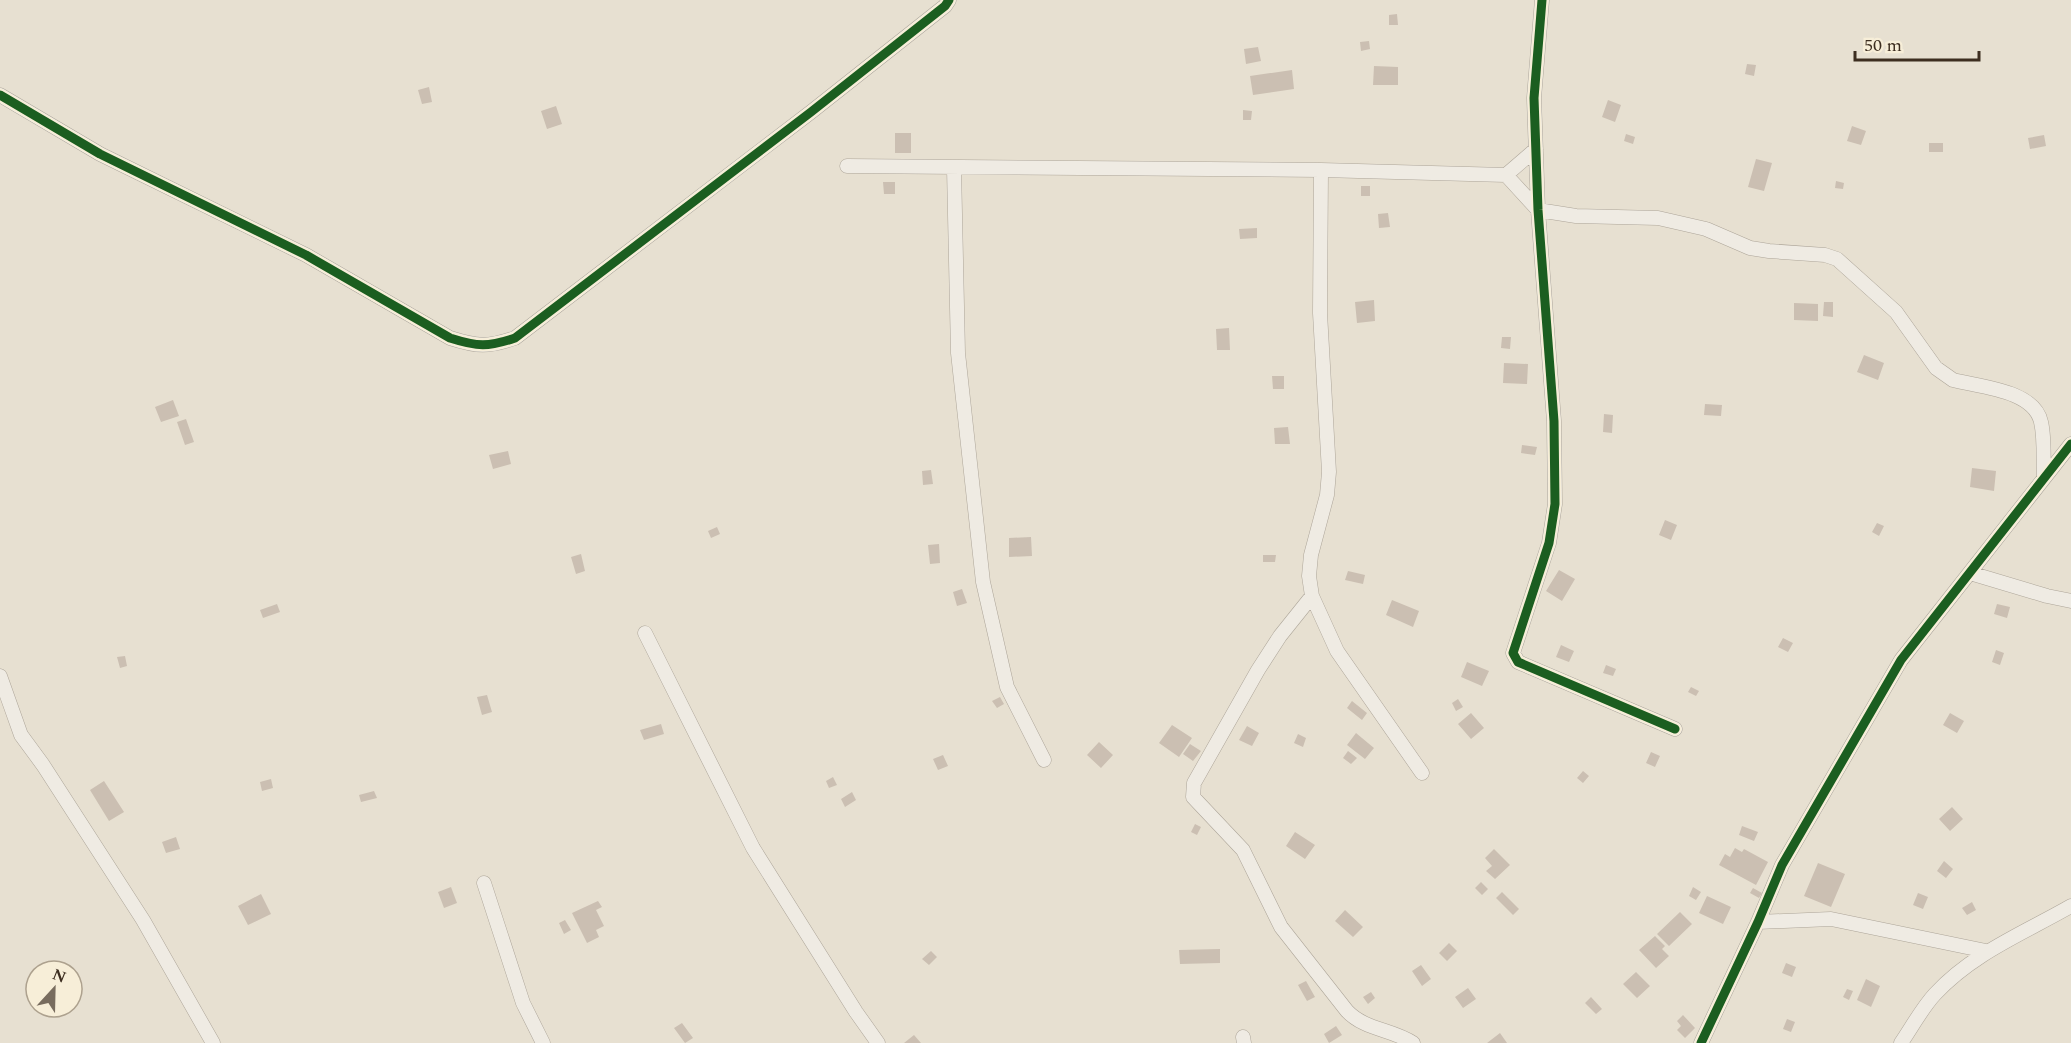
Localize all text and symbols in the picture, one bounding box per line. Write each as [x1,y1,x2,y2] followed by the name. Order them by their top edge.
[1855,24,1980,62] scale bar
[1864,32,1902,59] text: 50 m
[24,959,84,1019] north arrow
[49,962,70,990] text: N

